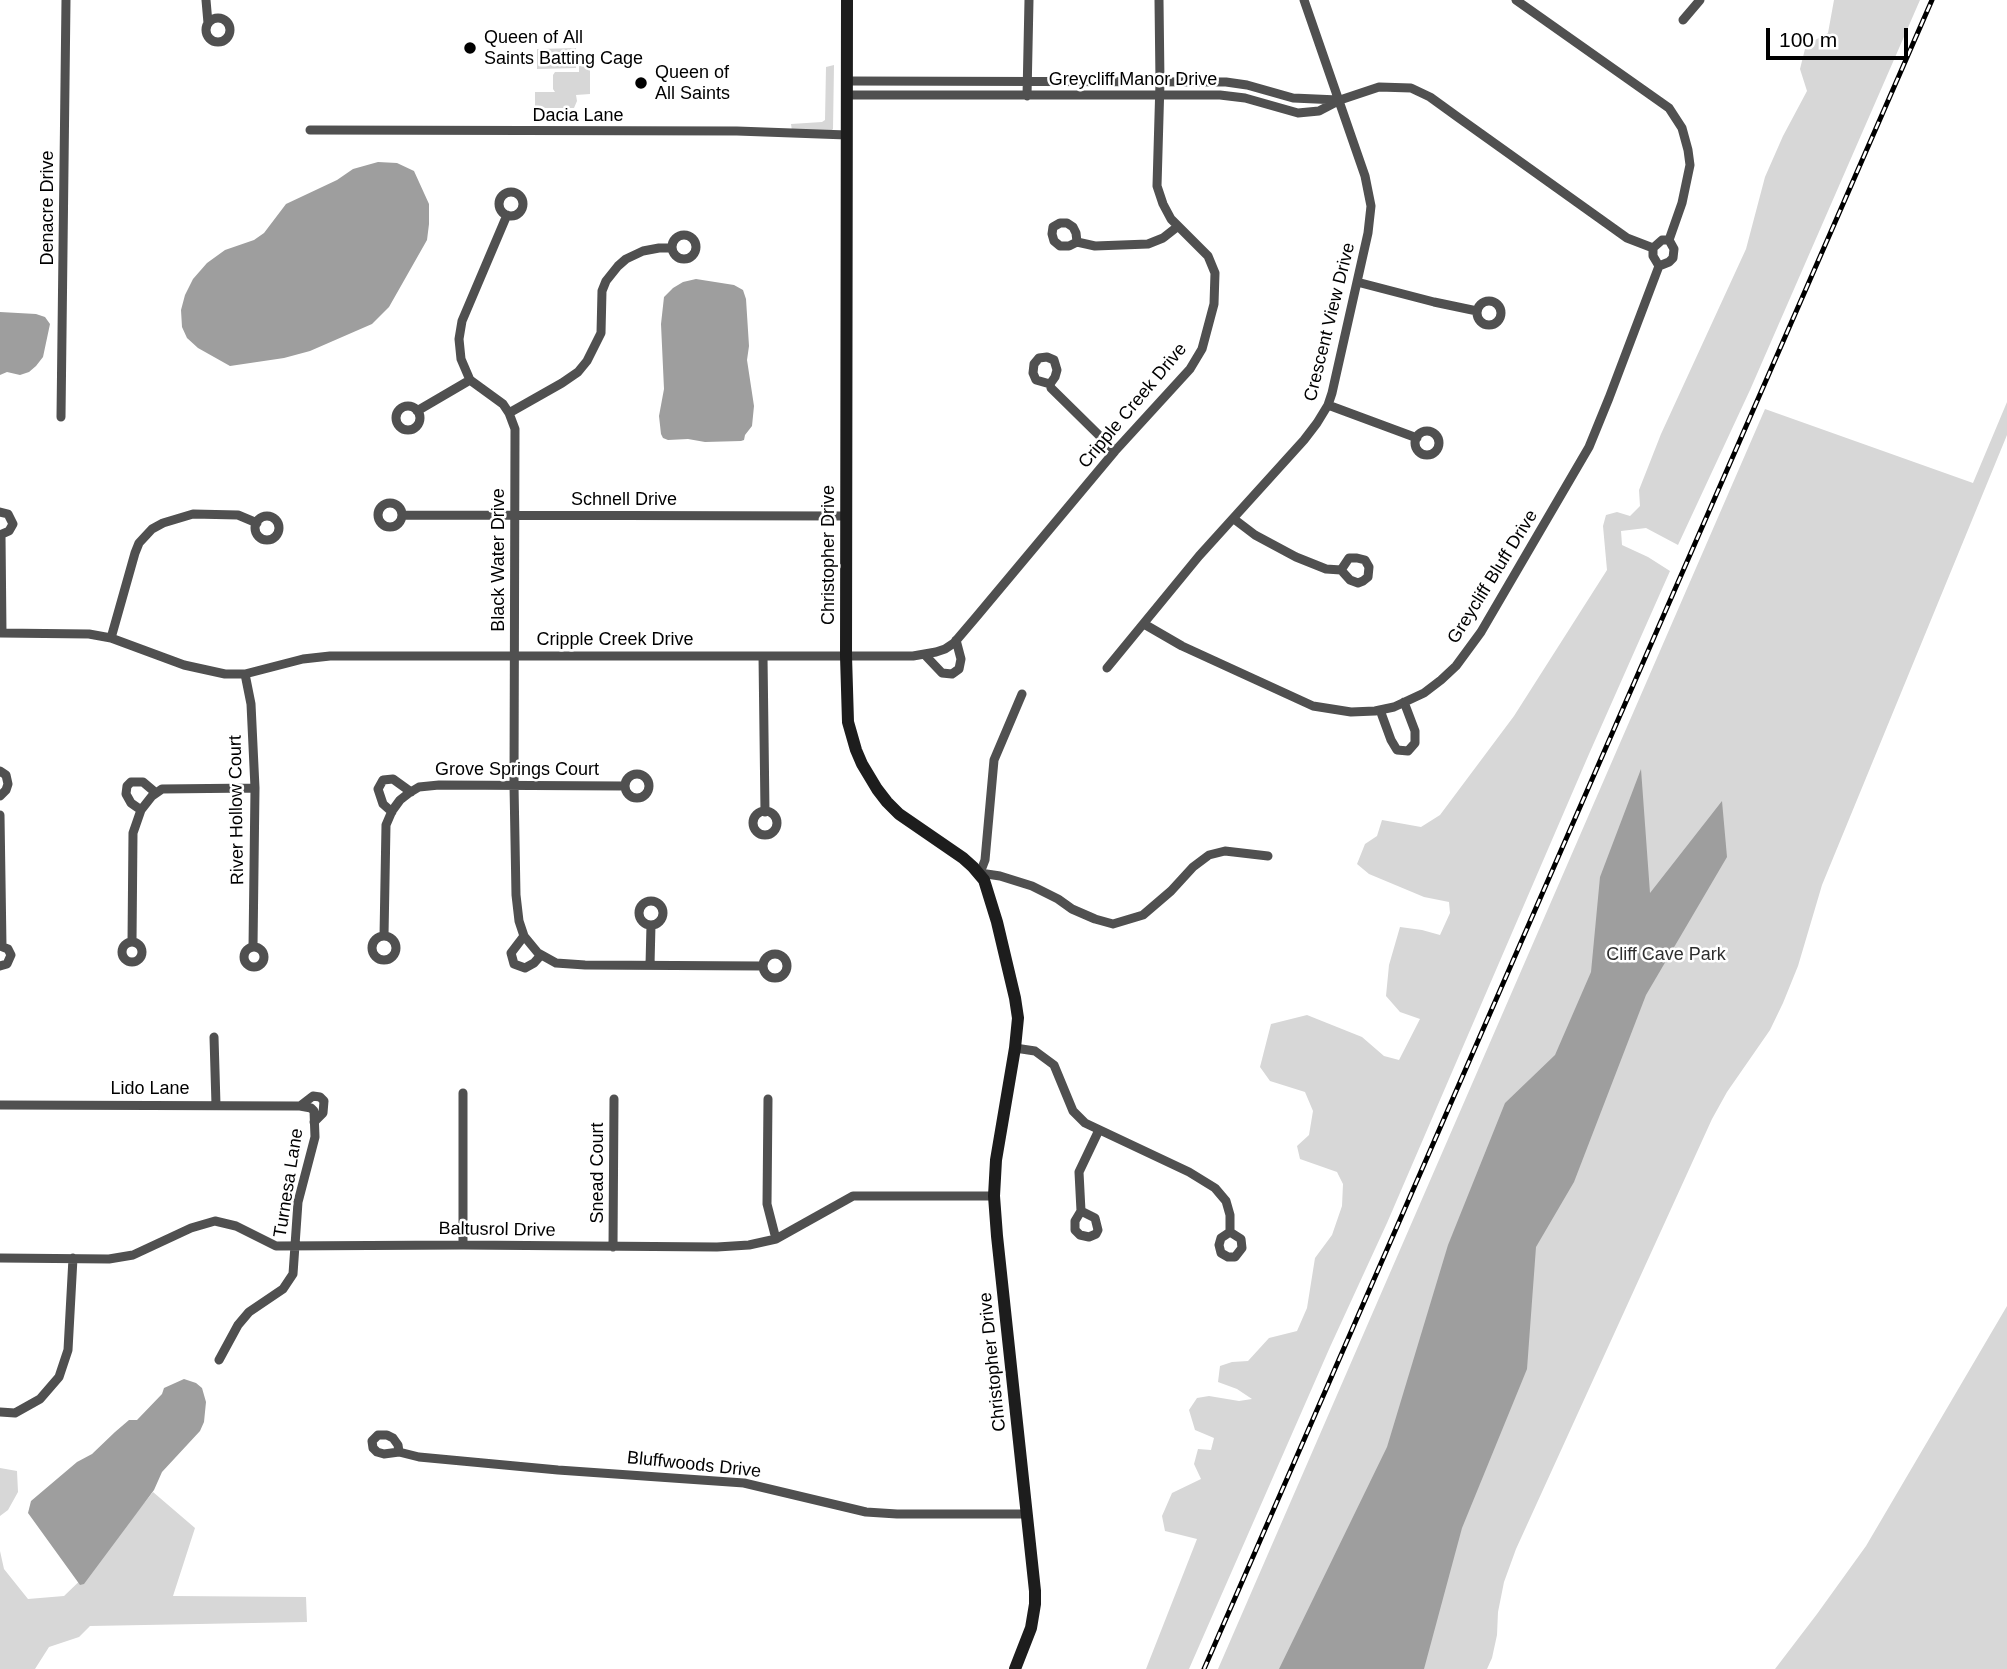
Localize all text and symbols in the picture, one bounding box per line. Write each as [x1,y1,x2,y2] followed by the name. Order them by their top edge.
[1769,14,1911,58] scale bar
[484,27,643,70] place label: Queen of All Saints Batting Cage
[1779,28,1837,51] text: 100 m
[462,40,478,56] marker: Queen of All Saints Batting Cage
[655,62,730,104] place label: Queen of All Saints
[1049,69,1217,91] street label: Greycliff Manor Drive
[633,75,649,91] marker: Queen of All Saints
[532,105,624,127] street label: Dacia Lane
[37,150,59,266] street label: Denacre Drive
[1300,240,1360,404] street label: Crescent View Drive
[1074,339,1192,473] street label: Cripple Creek Drive
[818,485,840,625] street label: Christopher Drive
[488,488,510,632] street label: Black Water Drive
[571,489,677,511] street label: Schnell Drive
[1443,506,1543,648] street label: Greycliff Bluff Drive
[536,629,694,651] street label: Cripple Creek Drive
[225,735,249,885] street label: River Hollow Court
[435,759,599,781] street label: Grove Springs Court
[1606,944,1726,966] park label: Cliff Cave Park
[110,1078,190,1100] street label: Lido Lane
[587,1122,609,1224] street label: Snead Court
[270,1127,308,1239] street label: Turnesa Lane
[438,1218,556,1242] street label: Baltusrol Drive
[975,1291,1011,1433] street label: Christopher Drive
[626,1447,762,1483] street label: Bluffwoods Drive

